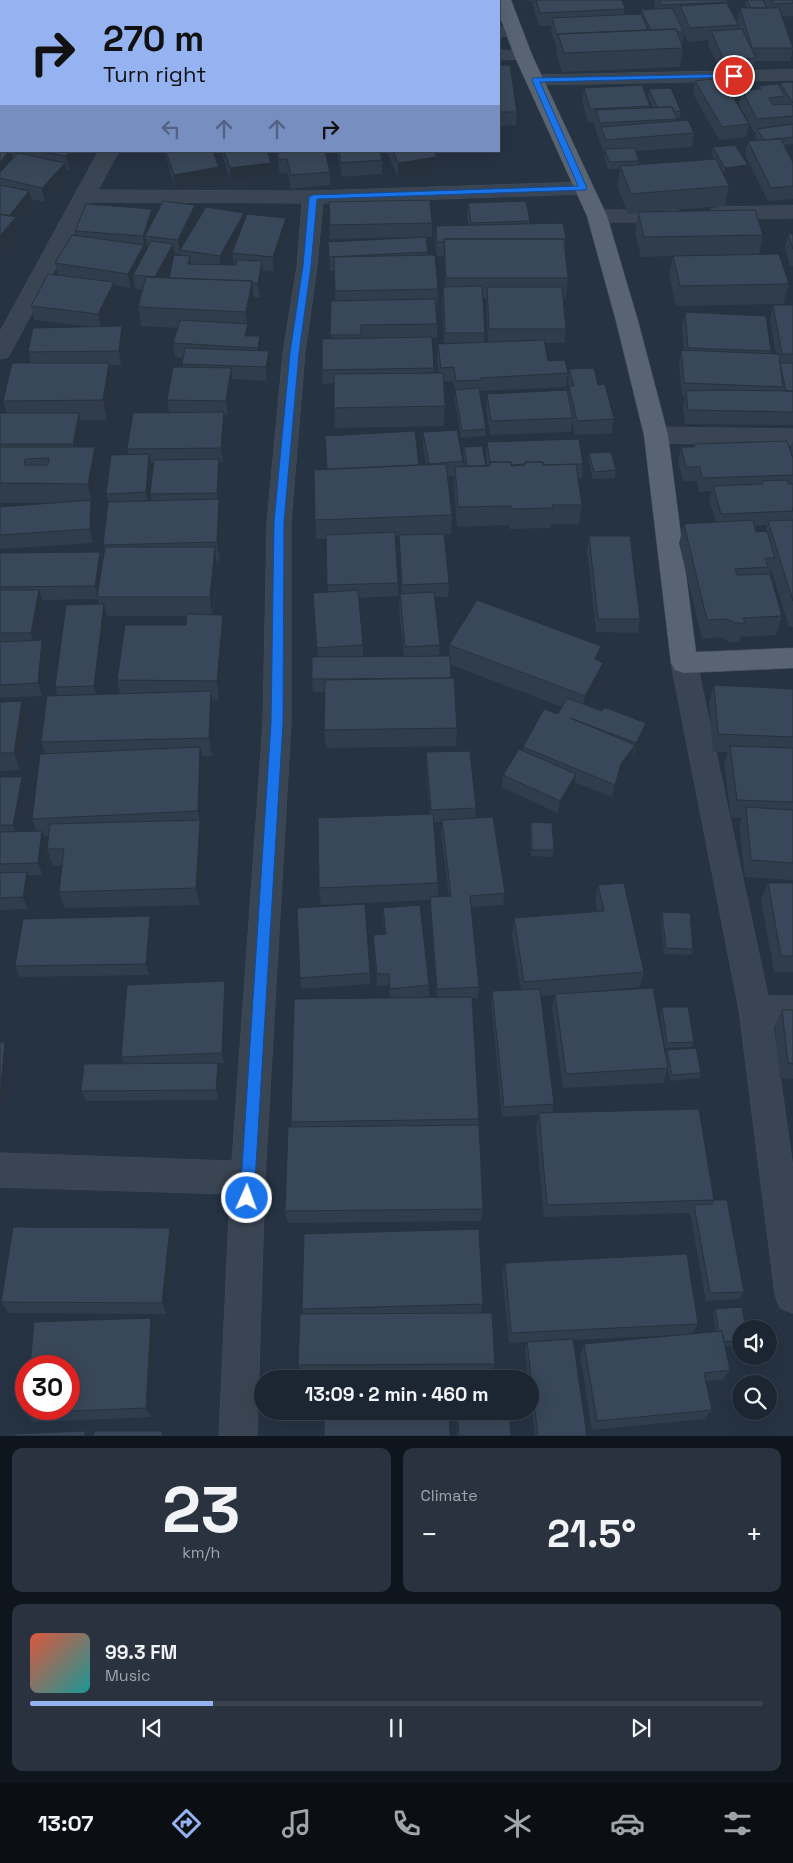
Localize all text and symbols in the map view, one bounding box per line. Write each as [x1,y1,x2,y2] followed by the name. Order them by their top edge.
[103,17,204,61] text: 270 m
[20,20,85,85] icon: right
[713,55,755,97] pin
[103,60,206,88] text: Turn right
[720,62,748,90] icon: arrive
[157,115,185,143] icon: left
[210,115,238,143] icon: ahead
[263,115,291,143] icon: ahead
[316,115,344,143] icon: right
[220,1171,272,1223] position arrow
[732,1320,777,1420] map controls
[732,1320,777,1365] button: sound
[15,1355,80,1420] speed limit sign: 30
[732,1375,777,1420] button: search
[305,1382,488,1407] text: 13:09 · 2 min · 460 m
[162,1468,240,1551] text: 23
[421,1485,478,1506] text: Climate
[547,1510,636,1558] text: 21.5°
[421,1516,438,1552] text: −
[746,1516,763,1552] text: +
[182,1542,220,1563] text: km/h
[105,1640,177,1665] text: 99.3 FM
[105,1665,151,1686] text: Music
[138,1714,166,1742] icon: previous
[382,1714,410,1742] icon: pause
[627,1714,655,1742] icon: next
[169,1806,204,1841] icon: directions
[279,1806,314,1841] icon: music
[389,1806,424,1841] icon: phone
[500,1806,535,1841] icon: climate
[610,1806,645,1841] icon: car
[720,1806,755,1841] icon: filters
[38,1809,94,1837] text: 13:07

